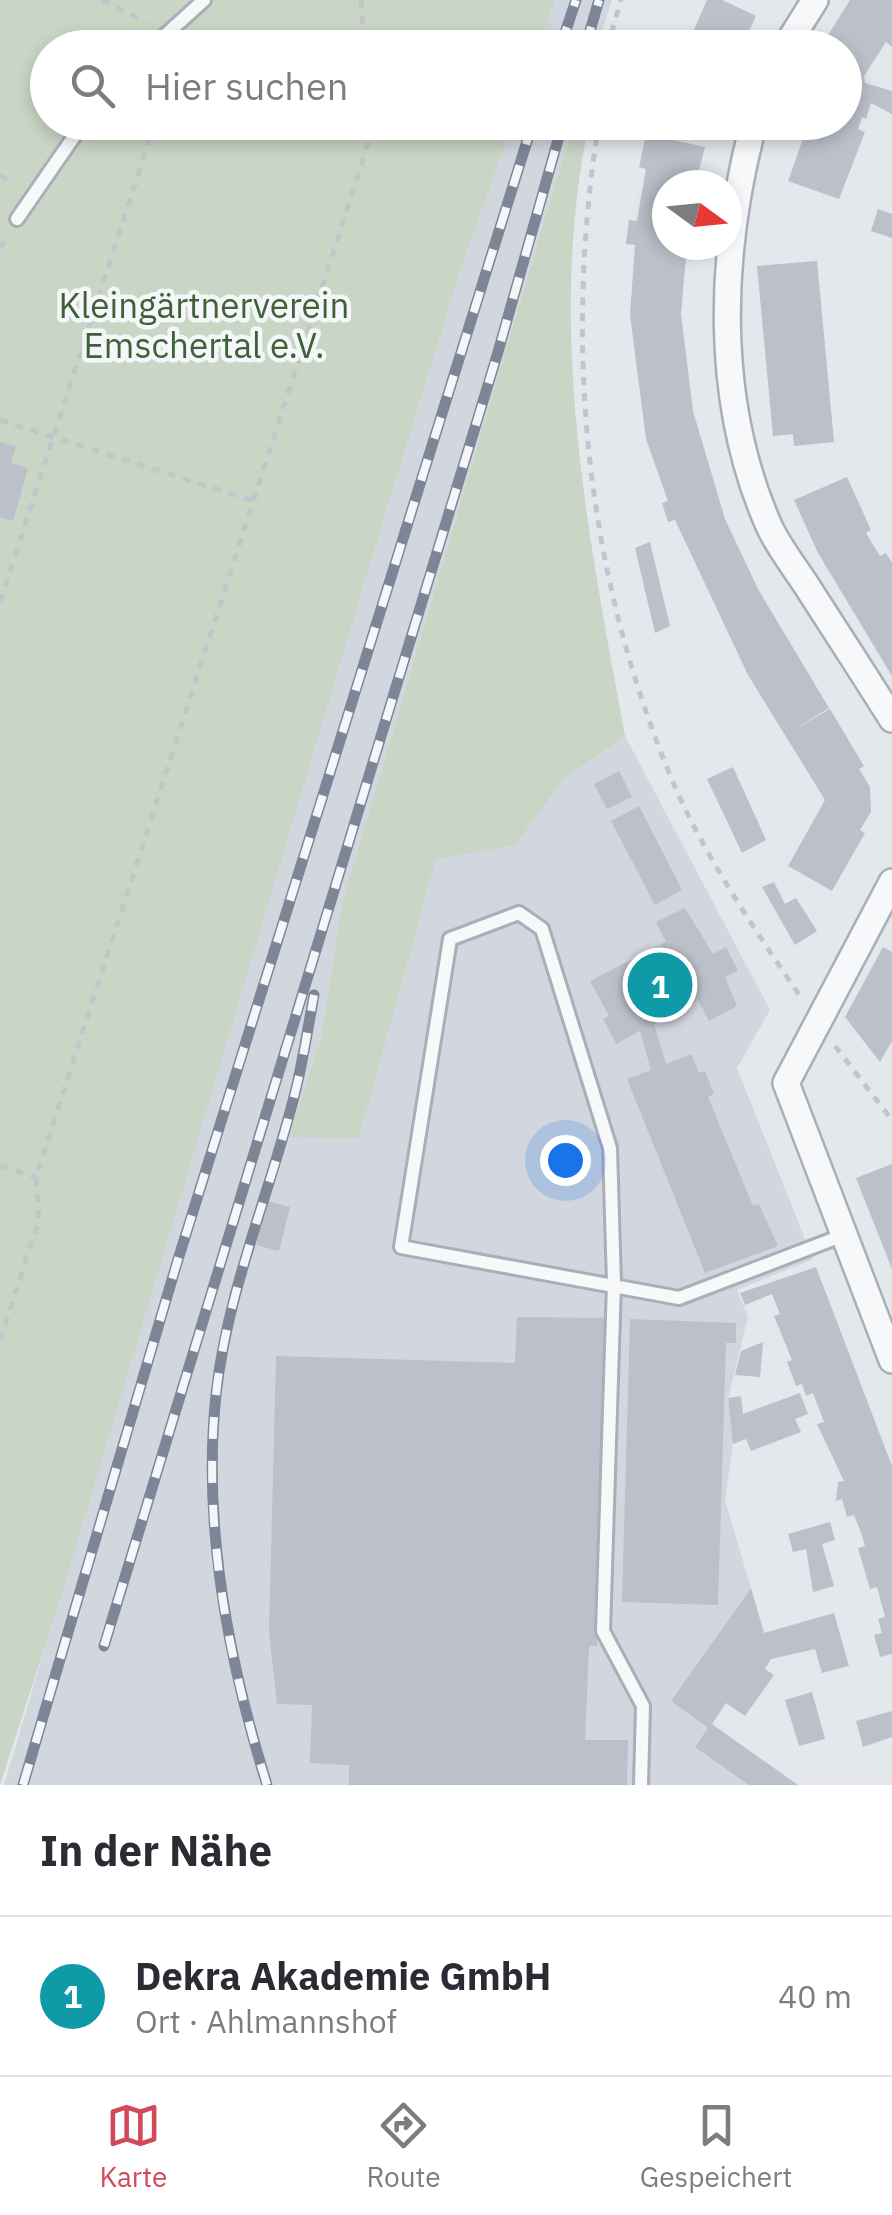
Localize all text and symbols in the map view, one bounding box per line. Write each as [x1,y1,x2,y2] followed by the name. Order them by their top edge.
[30,30,862,140] search box
[65,58,120,113] icon: search
[145,61,348,110] text: Hier suchen
[652,170,742,260] north arrow
[59,282,349,368] park label: Kleingärtnerverein Emschertal e.V.
[628,948,692,1022] pin: 1
[540,1135,591,1186] your location
[40,1823,272,1878] text: In der Nähe
[135,1951,551,2000] text: Dekra Akademie GmbH
[63,1975,82,2017] text: 1
[778,1975,852,2017] text: 40 m
[135,2000,397,2042] text: Ort · Ahlmannshof
[100,2098,167,2195] tab: Karte
[366,2098,441,2195] tab: Route
[640,2098,792,2195] tab: Gespeichert

